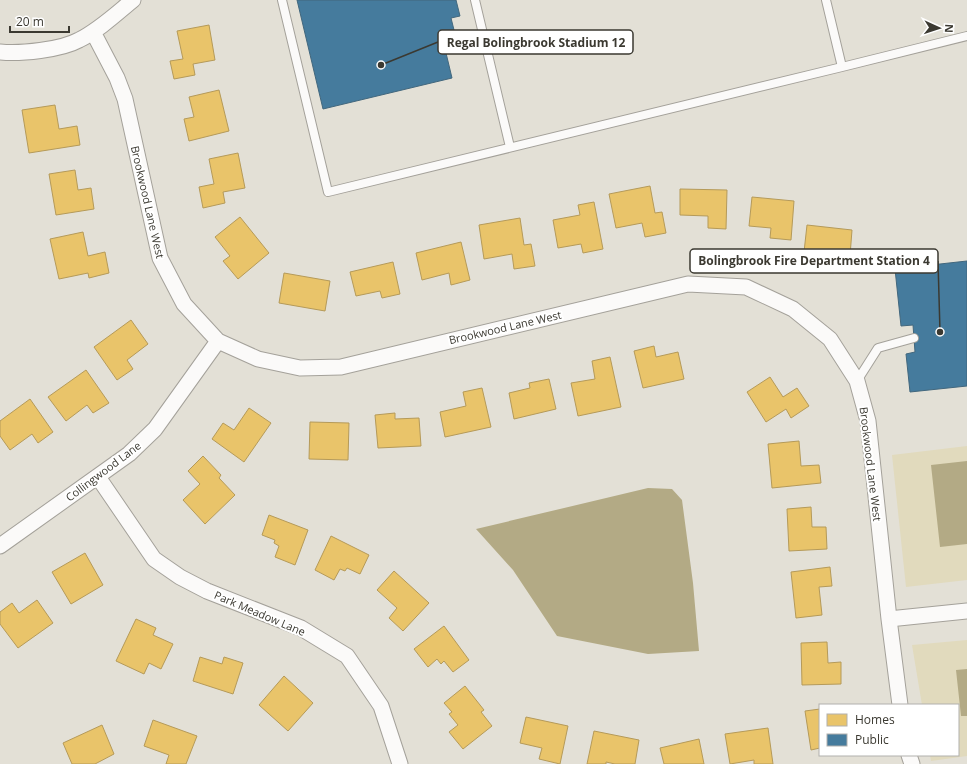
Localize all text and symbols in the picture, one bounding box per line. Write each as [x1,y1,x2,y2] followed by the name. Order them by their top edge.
[10,8,69,34] scale bar
[919,8,959,48] north arrow
[16,13,44,30] text: 20 m
[942,24,957,33] text: N
[438,30,633,54] callout: Regal Bolingbrook Stadium 12
[447,34,625,51] text: Regal Bolingbrook Stadium 12
[128,144,168,260] street label: Brookwood Lane West
[690,249,938,273] callout: Bolingbrook Fire Department Station 4
[698,252,930,269] text: Bolingbrook Fire Department Station 4
[447,307,563,347] street label: Brookwood Lane West
[857,406,885,522] street label: Brookwood Lane West
[62,438,144,504] street label: Collingwood Lane
[212,587,308,639] street label: Park Meadow Lane
[819,704,959,756] legend
[855,711,895,728] text: Homes
[855,731,889,748] text: Public

